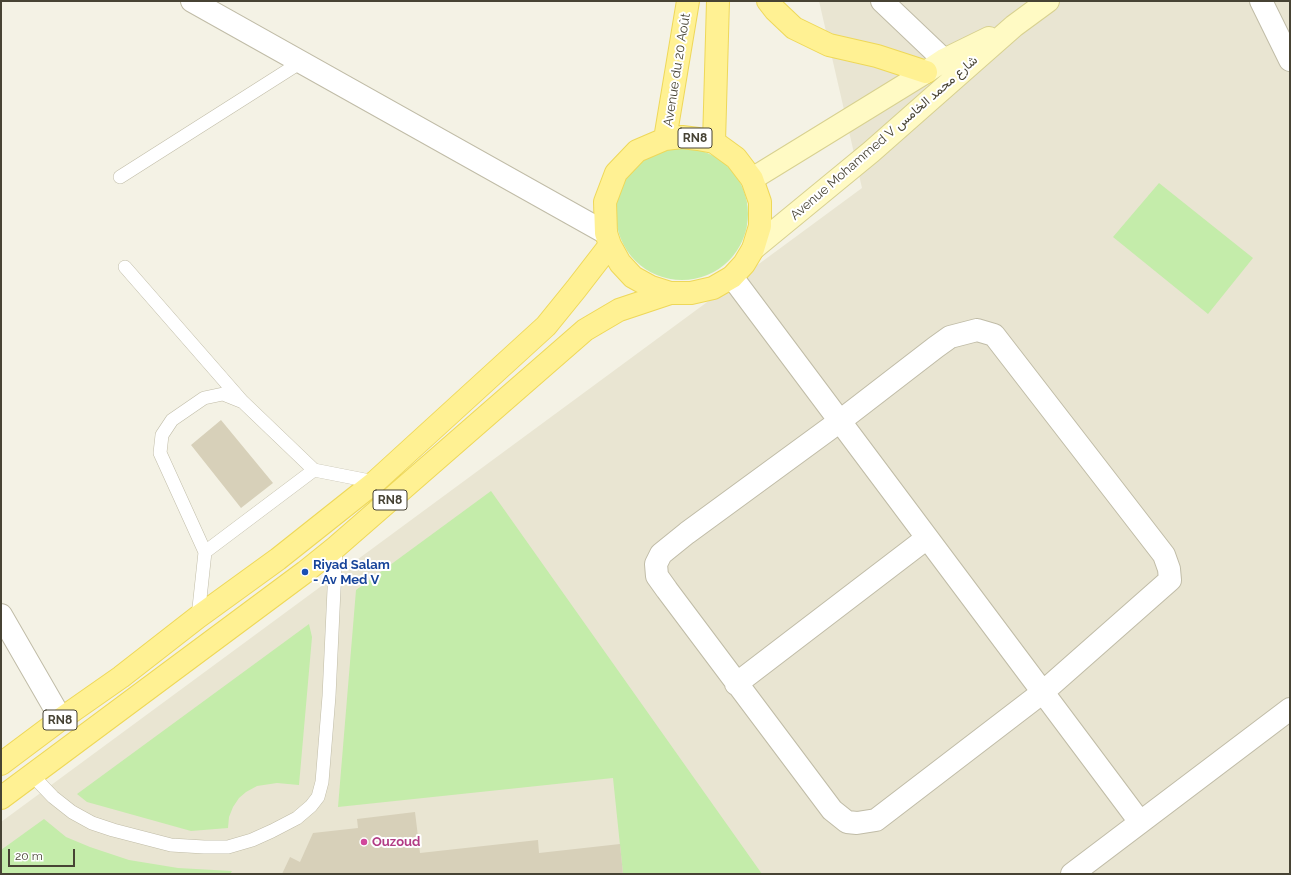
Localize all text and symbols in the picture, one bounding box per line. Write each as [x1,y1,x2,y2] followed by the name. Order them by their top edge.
[660,12,694,128] street label: Avenue du 20 Août
[787,53,981,223] street label: Avenue Mohammed V شارع محمد الخامس
[678,128,712,148] road number: RN8
[373,490,407,510] road number: RN8
[313,557,390,588] place label: Riyad Salam - Av Med V
[300,567,310,577] marker: Riyad Salam - Av Med V
[43,710,77,730] road number: RN8
[372,834,420,850] place label: Ouzoud
[359,837,369,847] marker: Ouzoud
[10,841,77,867] scale bar
[15,849,43,863] text: 20 m

